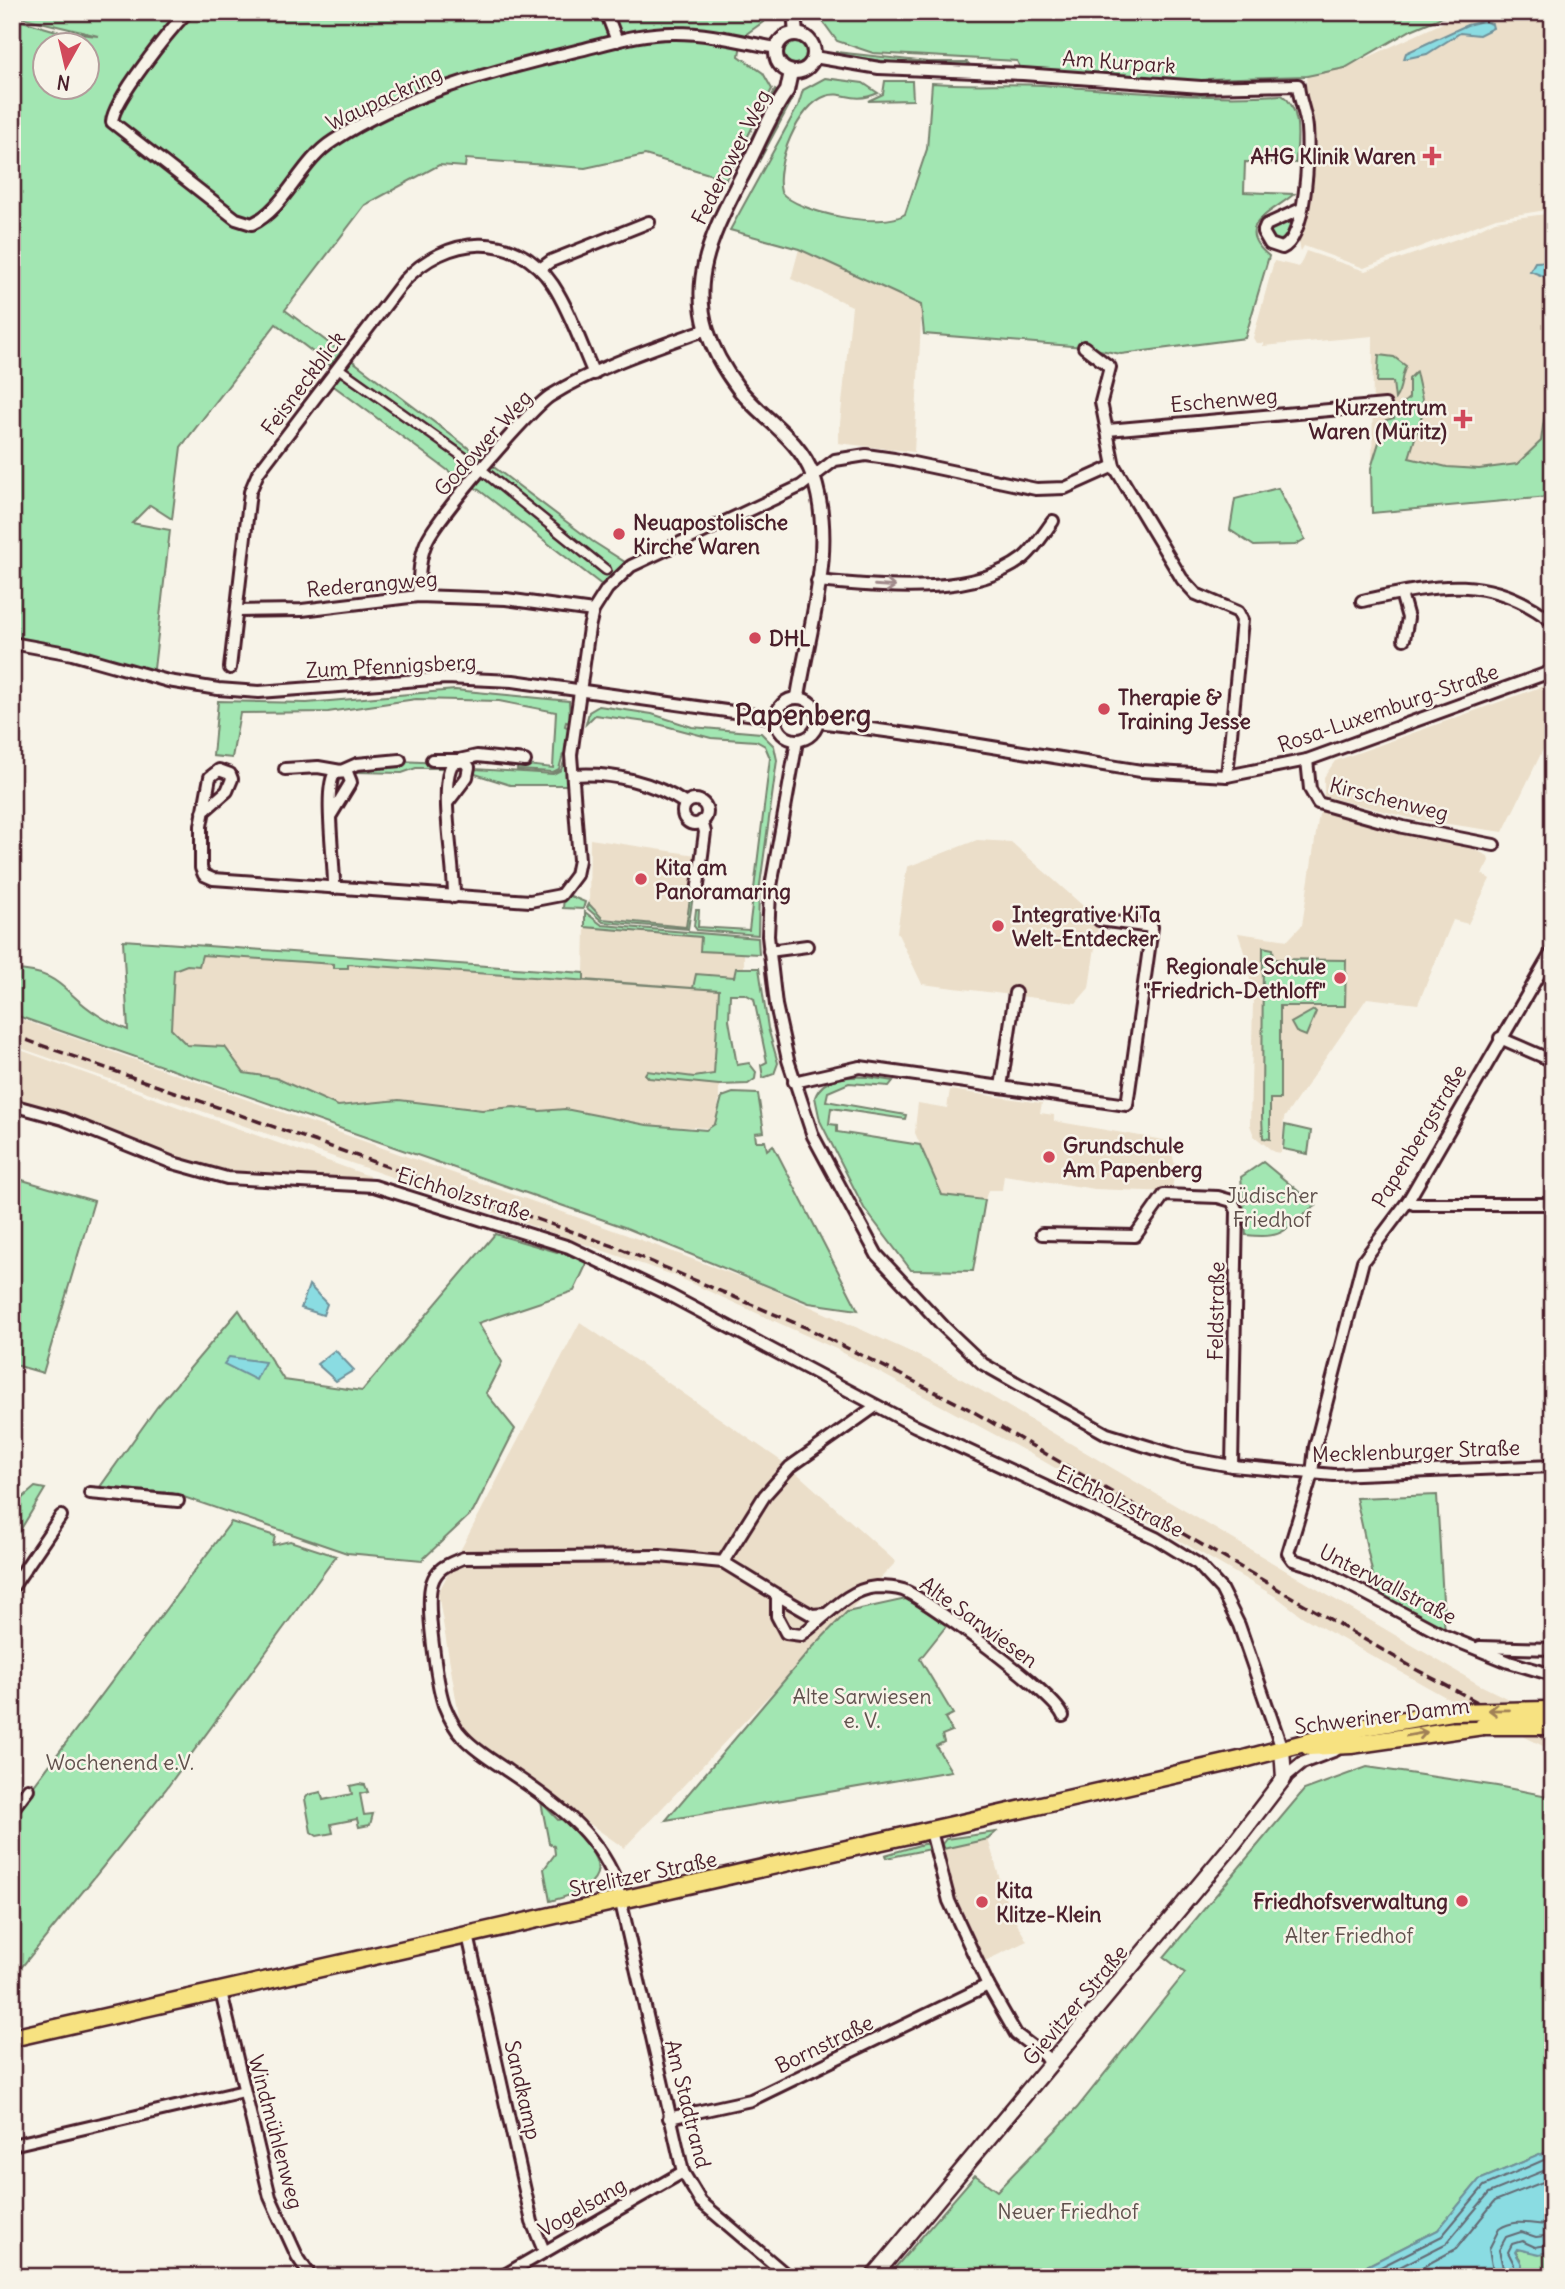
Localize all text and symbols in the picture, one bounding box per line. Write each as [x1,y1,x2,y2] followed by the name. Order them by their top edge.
[32,32,102,102] north arrow
[1061,45,1177,79] street label: Am Kurpark
[322,59,446,137] street label: Waupackring
[55,70,72,96] text: N
[685,85,777,229] street label: Federower Weg
[1251,143,1416,170] place label: AHG Klinik Waren
[1422,146,1442,166] marker: AHG Klinik Waren
[255,326,351,440] street label: Feisneckblick
[1169,382,1279,418] street label: Eschenweg
[428,384,538,502] street label: Godower Weg
[1308,394,1448,445] place label: Kurzentrum Waren (Müritz)
[1453,409,1473,429] marker: Kurzentrum Waren (Müritz)
[633,509,788,560] place label: Neuapostolische Kirche Waren
[611,526,627,542] marker: Neuapostolische Kirche Waren
[305,565,439,603] street label: Rederangweg
[874,580,897,593] one-way arrow
[769,625,811,652] place label: DHL
[747,630,763,646] marker: DHL
[305,648,477,684] street label: Zum Pfennigsberg
[1274,658,1502,758] street label: Rosa-Luxemburg-Straße
[1118,684,1251,735] place label: Therapie & Training Jesse
[735,697,871,733] district label: Papenberg
[1096,701,1112,717] marker: Therapie & Training Jesse
[1327,771,1451,827] street label: Kirschenweg
[655,854,791,905] place label: Kita am Panoramaring
[633,871,649,887] marker: Kita am Panoramaring
[1012,901,1161,952] place label: Integrative KiTa Welt-Entdecker
[990,918,1006,934] marker: Integrative KiTa Welt-Entdecker
[1143,953,1326,1004] place label: Regionale Schule "Friedrich-Dethloff"
[1332,970,1348,986] marker: Regionale Schule "Friedrich-Dethloff"
[1366,1060,1472,1212] street label: Papenbergstraße
[1063,1132,1202,1183] place label: Grundschule Am Papenberg
[1041,1149,1057,1165] marker: Grundschule Am Papenberg
[394,1161,534,1227] street label: Eichholzstraße
[1226,1182,1318,1233] park label: Jüdischer Friedhof
[1202,1261,1230,1361] street label: Feldstraße
[1312,1434,1520,1468] street label: Mecklenburger Straße
[1052,1459,1188,1543] street label: Eichholzstraße
[1315,1538,1461,1630] street label: Unterwallstraße
[915,1570,1043,1674] street label: Alte Sarwiesen
[792,1683,932,1734] park label: Alte Sarwiesen e. V.
[1293,1692,1471,1740] street label: Schweriner Damm
[1487,1703,1510,1716] one-way arrow
[1405,1727,1428,1740] one-way arrow
[46,1749,194,1776] park label: Wochenend e.V.
[567,1845,719,1903] street label: Strelitzer Straße
[996,1877,1101,1928] place label: Kita Klitze-Klein
[1253,1888,1448,1915] place label: Friedhofsverwaltung
[1454,1893,1470,1909] marker: Friedhofsverwaltung
[974,1894,990,1910] marker: Kita Klitze-Klein
[1285,1922,1414,1949] park label: Alter Friedhof
[1017,1939,1133,2071] street label: Gievitzer Straße
[770,2009,878,2079] street label: Bornstraße
[659,2037,717,2171] street label: Am Stadtrand
[498,2038,548,2142] street label: Sandkamp
[242,2052,310,2212] street label: Windmühlenweg
[533,2171,631,2243] street label: Vogelsang
[997,2198,1140,2225] park label: Neuer Friedhof

